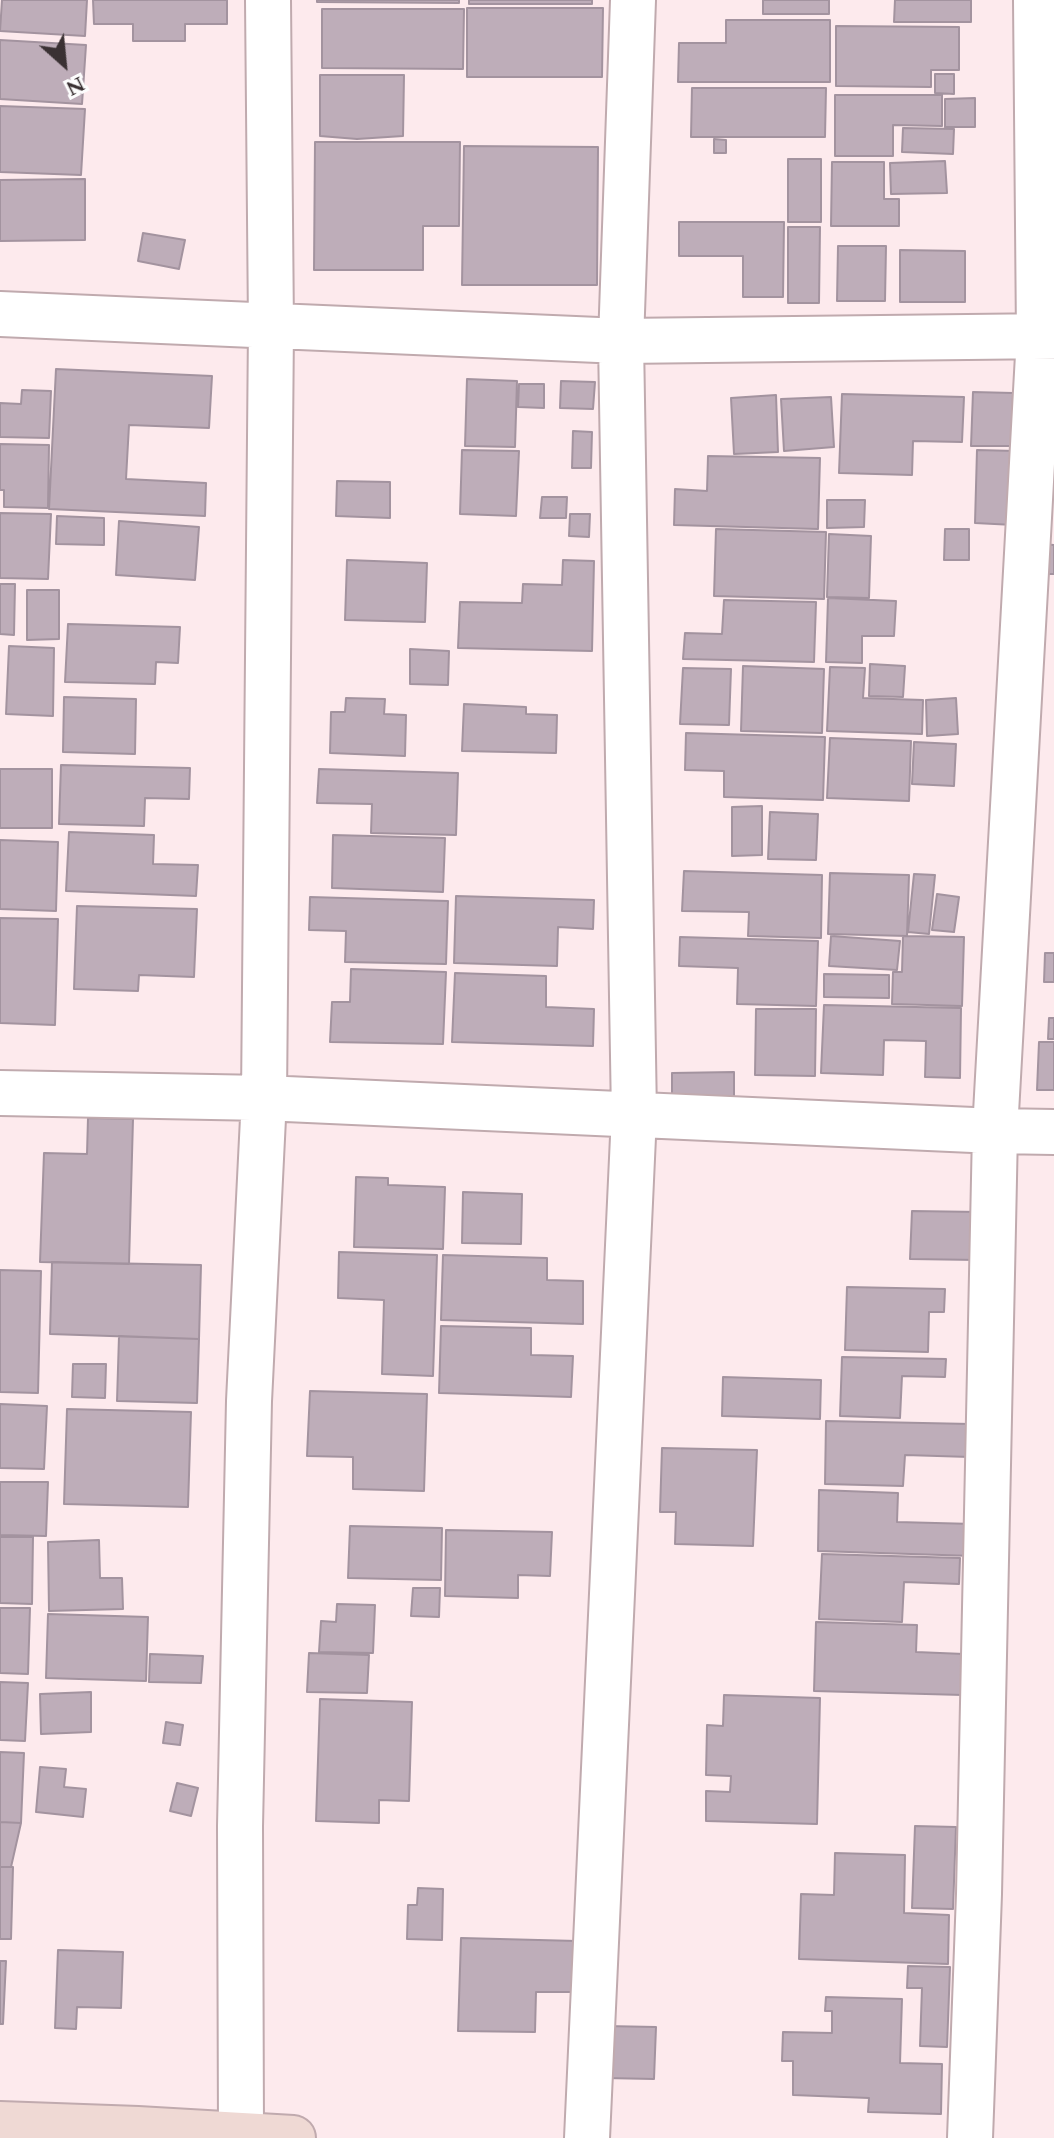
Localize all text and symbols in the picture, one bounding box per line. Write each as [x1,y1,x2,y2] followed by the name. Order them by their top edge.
[24,24,104,104] north arrow
[60,67,91,105] text: N

